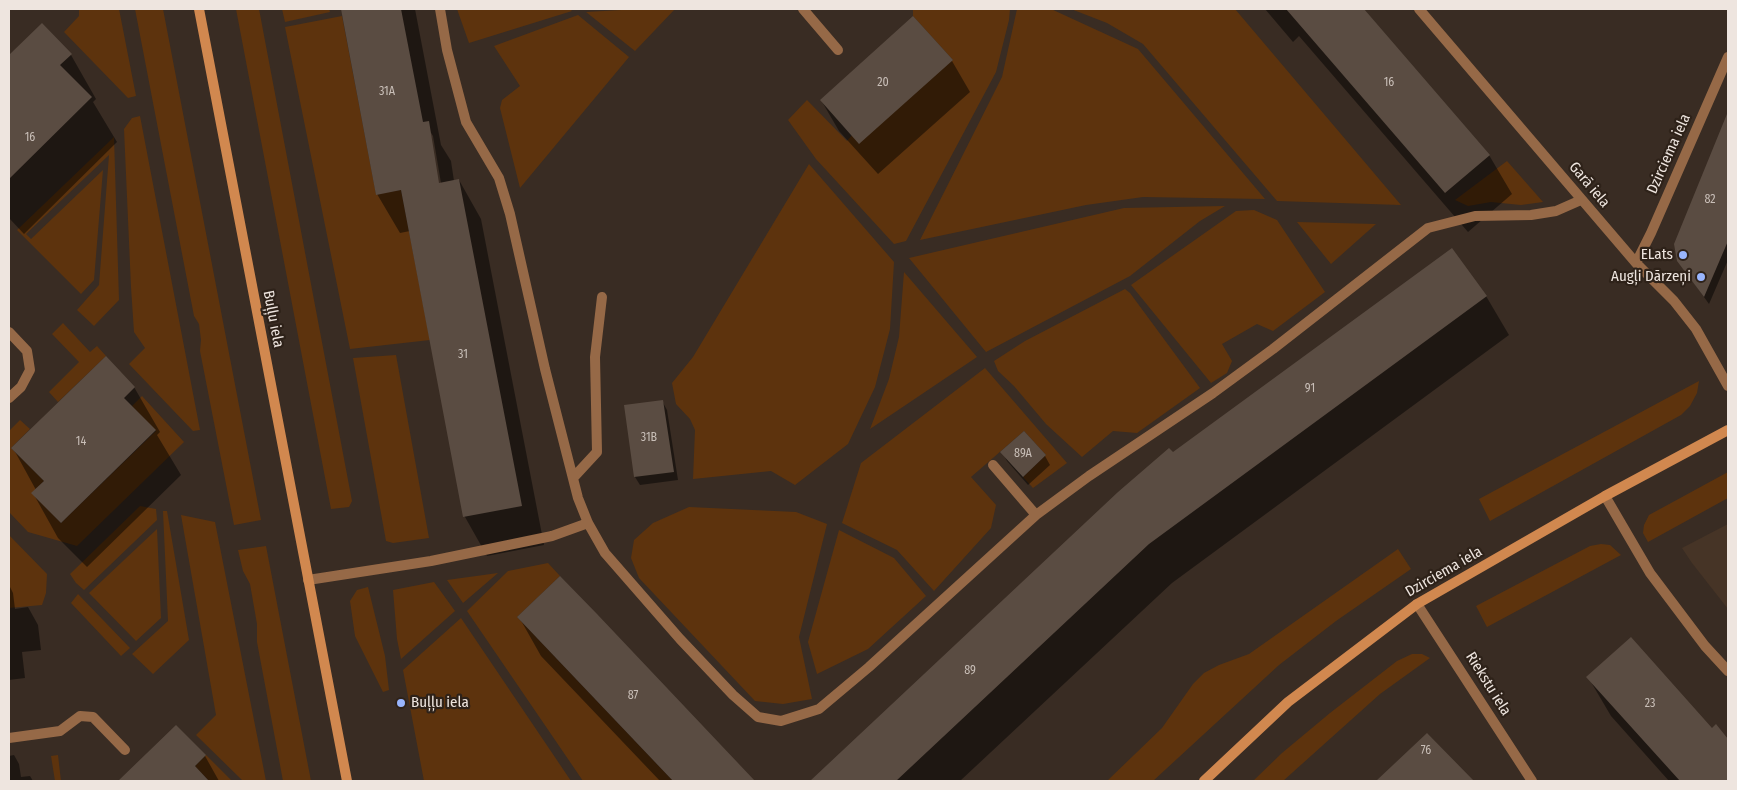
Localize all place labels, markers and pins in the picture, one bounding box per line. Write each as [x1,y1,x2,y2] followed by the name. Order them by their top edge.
[1641,246,1673,264] place label: ELats
[1677,249,1689,261] marker: ELats
[1611,268,1691,286] place label: Augļi Dārzeņi
[1695,271,1707,283] marker: Augļi Dārzeņi
[411,694,469,712] place label: Buļļu iela
[395,697,407,709] marker: Buļļu iela

